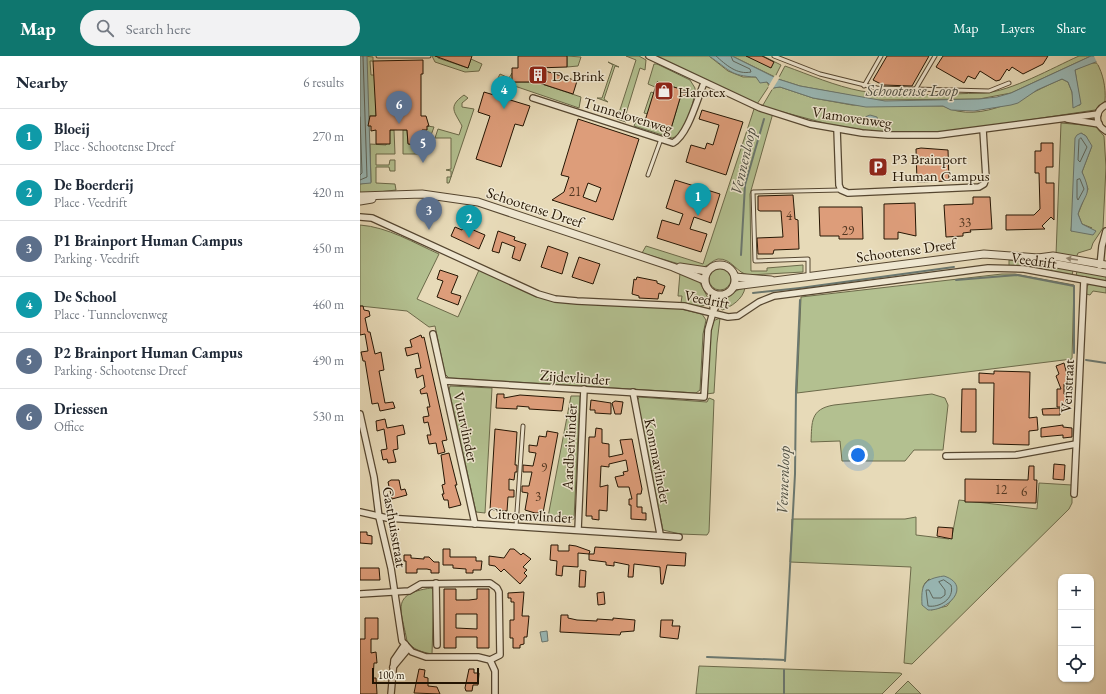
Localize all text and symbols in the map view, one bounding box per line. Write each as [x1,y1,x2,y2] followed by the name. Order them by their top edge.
[80,10,360,46] search box
[20,16,56,41] text: Map
[94,17,116,39] icon: search
[126,19,191,38] text: Search here
[953,19,978,37] text: Map
[1000,19,1035,37] text: Layers
[1057,19,1086,37] text: Share
[527,64,549,86] building icon: De Brink
[552,66,606,85] place label: De Brink
[16,71,68,93] text: Nearby
[303,74,344,91] text: 6 results
[491,76,517,109] pin: 4
[653,80,675,102] shop icon: Harotex
[865,80,958,101] water label: Schootense Loop
[678,82,726,101] place label: Harotex
[386,91,412,124] pin: 6
[581,92,675,138] street label: Tunnelovenweg
[811,102,894,132] street label: Vlamovenweg
[54,119,90,138] text: Bloeij
[725,125,761,197] water label: Vennenloop
[26,128,32,145] text: 1
[313,128,344,145] text: 270 m
[410,130,436,163] pin: 5
[54,138,174,155] text: Place · Schootense Dreef
[892,149,990,185] place label: P3 Brainport Human Campus
[867,156,889,178] parking icon: P3 Brainport Human Campus
[54,175,133,194] text: De Boerderij
[484,182,588,232] street label: Schootense Dreef
[569,183,581,200] house number: 21
[685,183,711,216] pin: 1
[26,184,32,201] text: 2
[313,184,344,201] text: 420 m
[54,194,127,211] text: Place · Veedrift
[416,197,442,230] pin: 3
[456,205,482,238] pin: 2
[786,207,793,224] house number: 4
[959,214,971,231] house number: 33
[842,222,855,239] house number: 29
[54,231,243,250] text: P1 Brainport Human Campus
[855,233,959,266] street label: Schootense Dreef
[26,240,32,257] text: 3
[313,240,344,257] text: 450 m
[1010,247,1058,273] street label: Veedrift
[54,250,139,267] text: Parking · Veedrift
[1066,256,1078,262] one-way arrow
[683,285,732,313] street label: Veedrift
[54,287,116,306] text: De School
[26,296,32,313] text: 4
[313,296,344,313] text: 460 m
[54,306,167,323] text: Place · Tunnelovenweg
[54,343,243,362] text: P2 Brainport Human Campus
[26,352,32,369] text: 5
[313,352,344,369] text: 490 m
[1056,358,1078,413] street label: Venstraat
[54,362,187,379] text: Parking · Schootense Dreef
[540,365,610,389] street label: Zijdevlinder
[449,390,483,464] street label: Vuurvlinder
[54,399,108,418] text: Driessen
[557,403,581,492] street label: Aardbeivlinder
[26,408,32,425] text: 6
[313,408,344,425] text: 530 m
[640,417,676,505] street label: Kommavlinder
[54,418,84,435] text: Office
[771,445,795,515] water label: Vennenloop
[848,445,868,465] your location
[541,459,548,476] house number: 9
[995,481,1008,498] house number: 12
[1021,483,1027,500] house number: 6
[379,485,412,569] street label: Gasthuisstraat
[535,488,541,505] house number: 3
[487,503,573,527] street label: Citroenvlinder
[1058,574,1094,682] map controls
[1058,574,1094,610] button: +
[1058,610,1094,646] button: −
[1058,646,1094,682] button: locate
[372,666,479,685] scale bar
[378,668,405,682] text: 100 m

